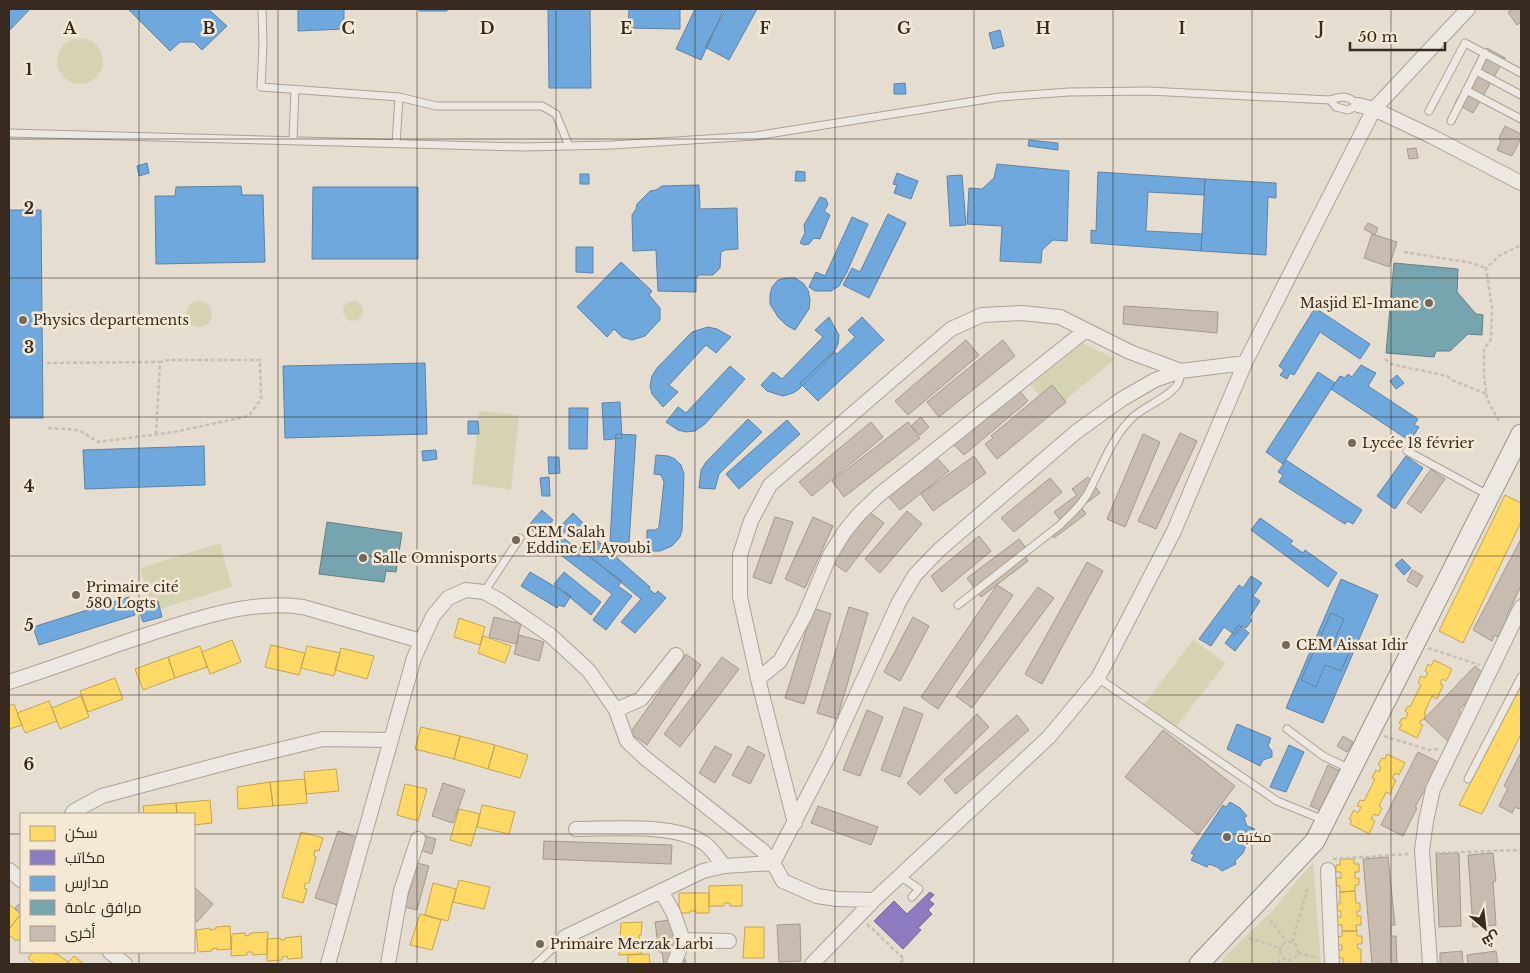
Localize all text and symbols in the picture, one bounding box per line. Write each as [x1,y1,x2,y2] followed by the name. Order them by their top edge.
[63,18,78,38] text: A
[203,18,216,38] text: B
[341,18,355,38] text: C
[480,18,494,38] text: D
[620,18,632,38] text: E
[759,18,771,38] text: F
[897,18,911,38] text: G
[1035,18,1051,38] text: H
[1179,18,1186,38] text: I
[1315,18,1324,38] text: J
[1350,20,1445,52] scale bar
[1358,27,1398,46] text: 50 m
[26,59,33,79] text: 1
[24,198,34,218] text: 2
[1300,294,1419,312] place label: Masjid El-Imane
[1423,297,1435,309] marker: Masjid El-Imane
[33,311,189,329] place label: Physics departements
[17,314,29,326] marker: Physics departements
[24,337,34,357] text: 3
[1362,434,1475,452] place label: Lycée 18 février
[1346,437,1358,449] marker: Lycée 18 février
[24,476,34,496] text: 4
[526,523,651,557] place label: CEM Salah Eddine El Ayoubi
[510,534,522,546] marker: CEM Salah Eddine El Ayoubi
[373,549,497,567] place label: Salle Omnisports
[357,552,369,564] marker: Salle Omnisports
[86,578,179,612] place label: Primaire cité 580 Logts
[70,589,82,601] marker: Primaire cité 580 Logts
[24,615,34,635] text: 5
[1296,636,1408,654] place label: CEM Aissat Idir
[1280,639,1292,651] marker: CEM Aissat Idir
[24,754,35,774] text: 6
[20,813,195,953] legend
[65,823,98,843] text: سكن
[1237,828,1272,846] place label: مكتبة
[1221,831,1233,843] marker: مكتبة
[65,848,105,867] text: مكاتب
[65,873,109,893] text: مدارس
[65,898,142,918] text: مرافق عامة
[1460,903,1510,953] north arrow
[65,923,95,943] text: أخرى
[1479,927,1503,952] text: ش
[550,935,714,953] place label: Primaire Merzak Larbi
[534,938,546,950] marker: Primaire Merzak Larbi

